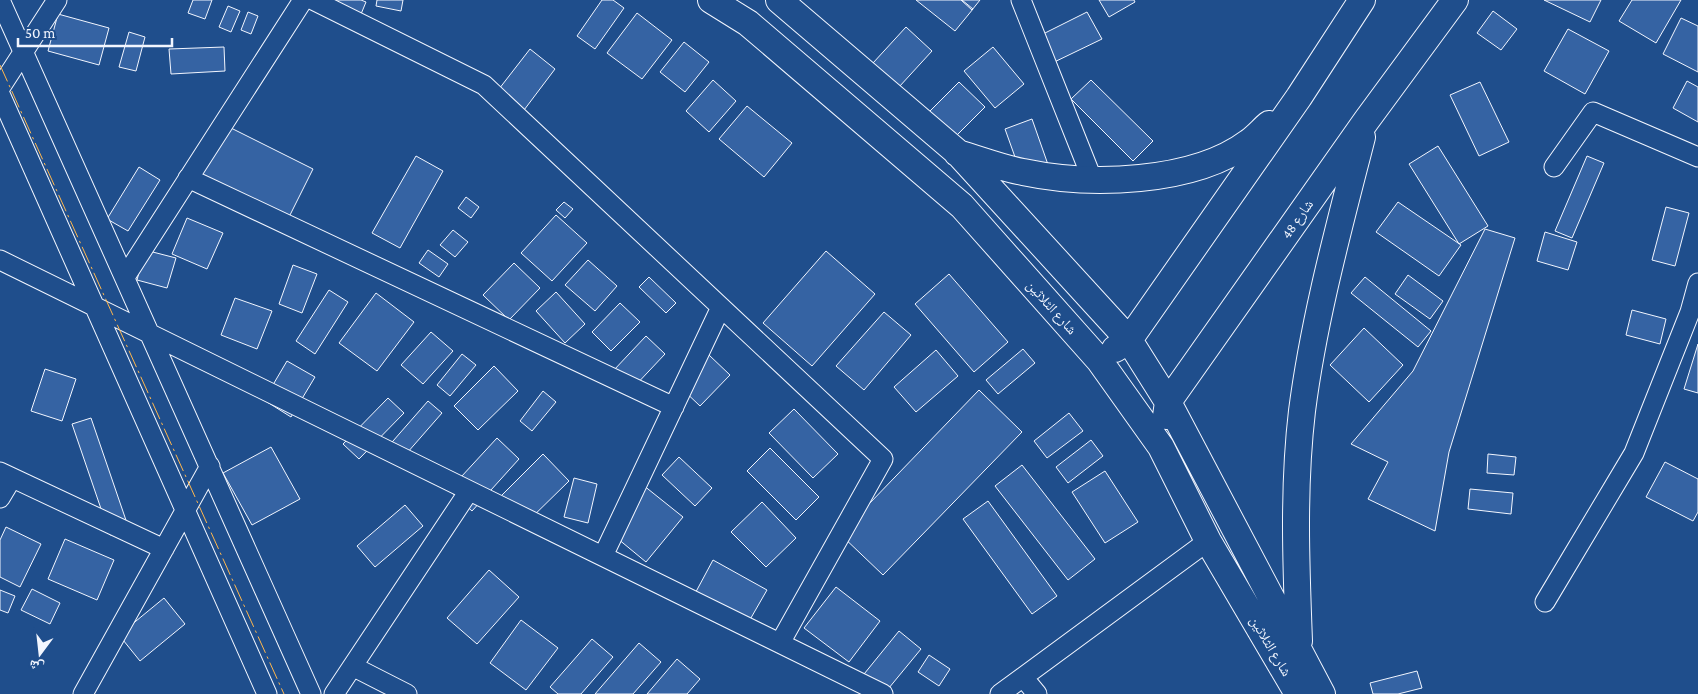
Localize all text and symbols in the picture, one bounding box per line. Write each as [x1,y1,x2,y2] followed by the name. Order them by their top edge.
[18,15,171,47] scale bar
[25,25,55,41] text: 50 m
[1278,196,1318,243] street label: شارع 48
[1022,277,1080,339] street label: شارع الثلاثين
[1245,613,1295,680] street label: شارع الثلاثين
[15,629,65,679] north arrow
[27,656,46,676] text: ش

